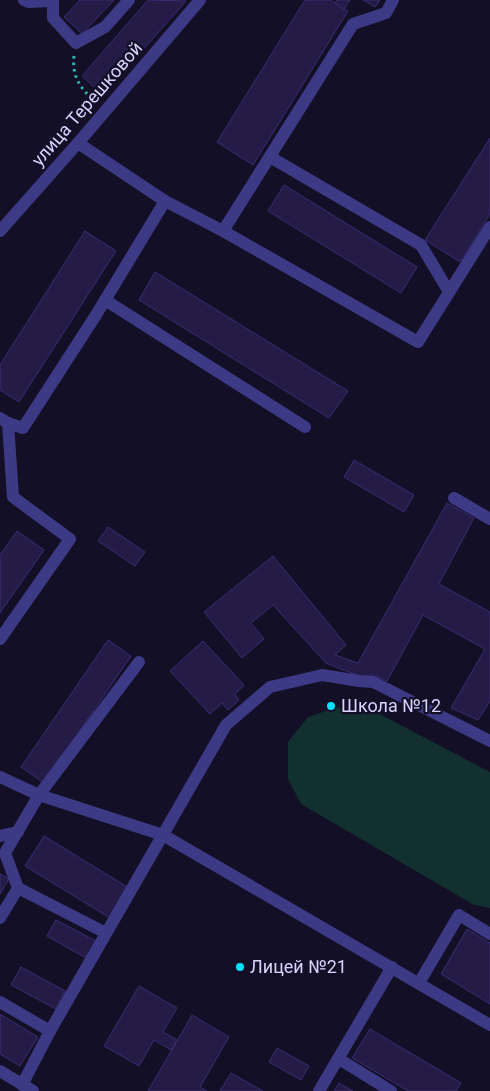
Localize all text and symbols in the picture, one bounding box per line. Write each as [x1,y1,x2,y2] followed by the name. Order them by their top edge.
[27,37,146,170] street label: улица Терешковой
[341,695,441,716] place label: Школа №12
[325,700,337,712] marker: Школа №12
[250,956,347,977] place label: Лицей №21
[234,961,246,973] marker: Лицей №21

